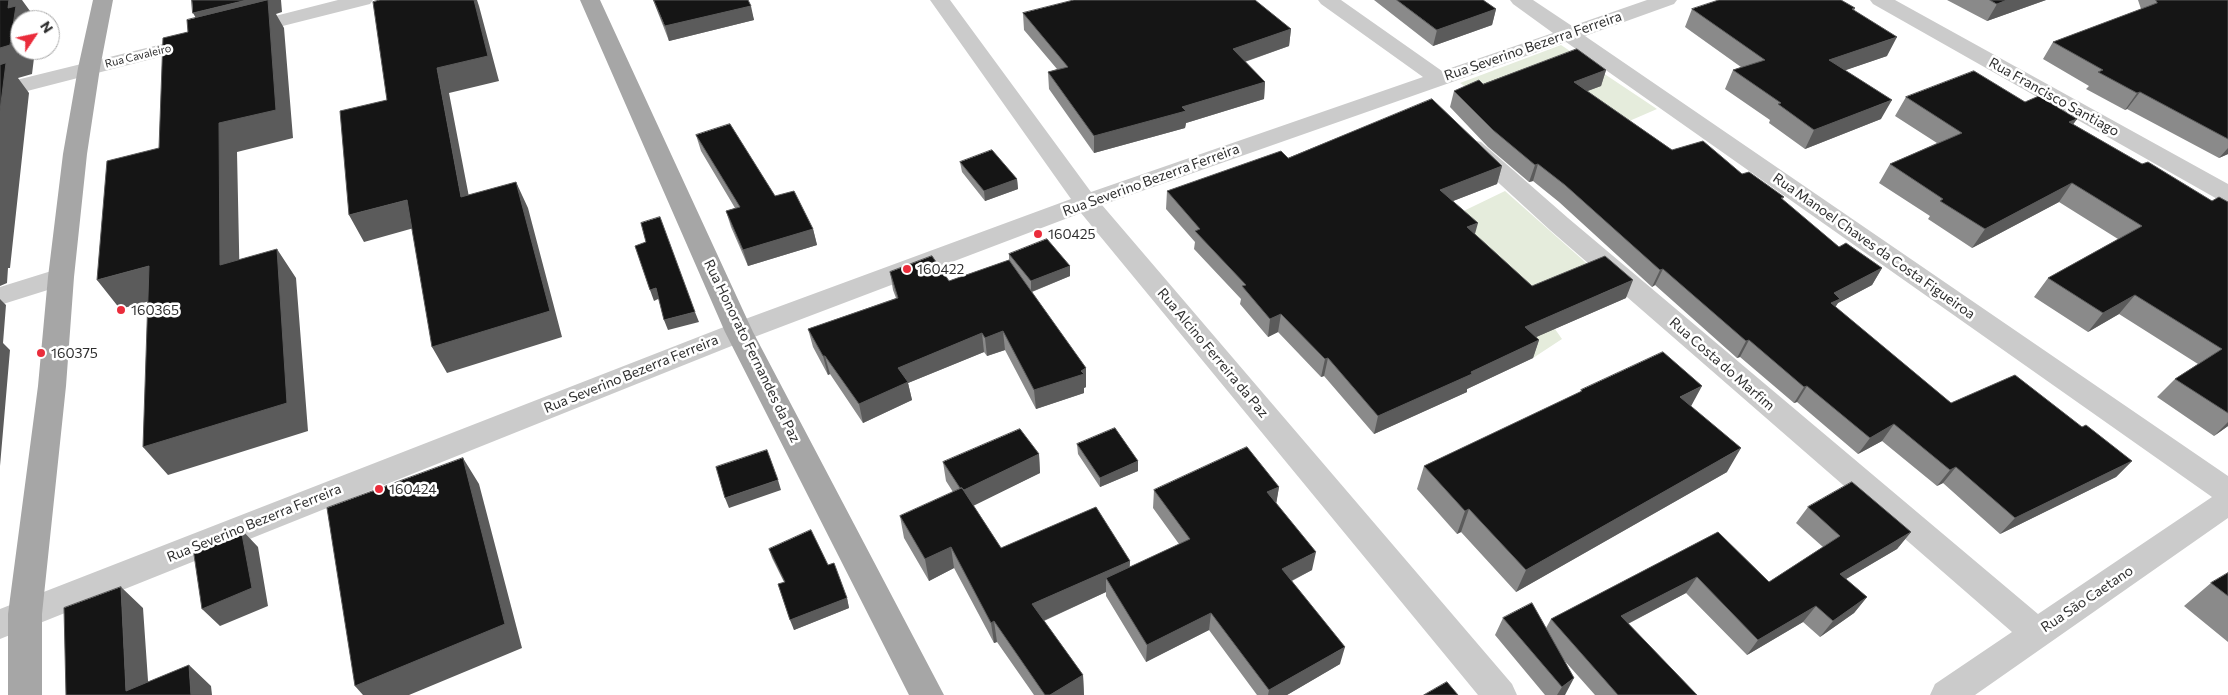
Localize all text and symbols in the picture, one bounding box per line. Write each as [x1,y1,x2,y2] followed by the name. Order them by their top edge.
[1442,8,1624,84] street label: Rua Severino Bezerra Ferreira
[10,10,60,60] north arrow
[37,18,57,36] text: N
[103,41,173,71] street label: Rua Cavaleiro
[1986,54,2122,140] street label: Rua Francisco Santiago
[1060,140,1242,220] street label: Rua Severino Bezerra Ferreira
[1770,169,1978,323] street label: Rua Manoel Chaves da Costa Figueiroa
[1048,226,1096,242] place label: 160425
[1032,228,1044,240] marker: 160425
[700,257,804,445] street label: Rua Honorato Fernandes da Paz
[917,261,964,277] place label: 160422
[901,263,913,275] marker: 160422
[1154,285,1272,421] street label: Rua Alcino Ferreira da Paz
[131,302,179,318] place label: 160365
[115,304,127,316] marker: 160365
[1666,314,1778,414] street label: Rua Costa do Marfim
[541,331,721,417] street label: Rua Severino Bezerra Ferreira
[51,345,98,361] place label: 160375
[35,347,47,359] marker: 160375
[164,480,344,566] street label: Rua Severino Bezerra Ferreira
[389,481,437,497] place label: 160424
[373,483,385,495] marker: 160424
[2038,562,2136,636] street label: Rua São Caetano

